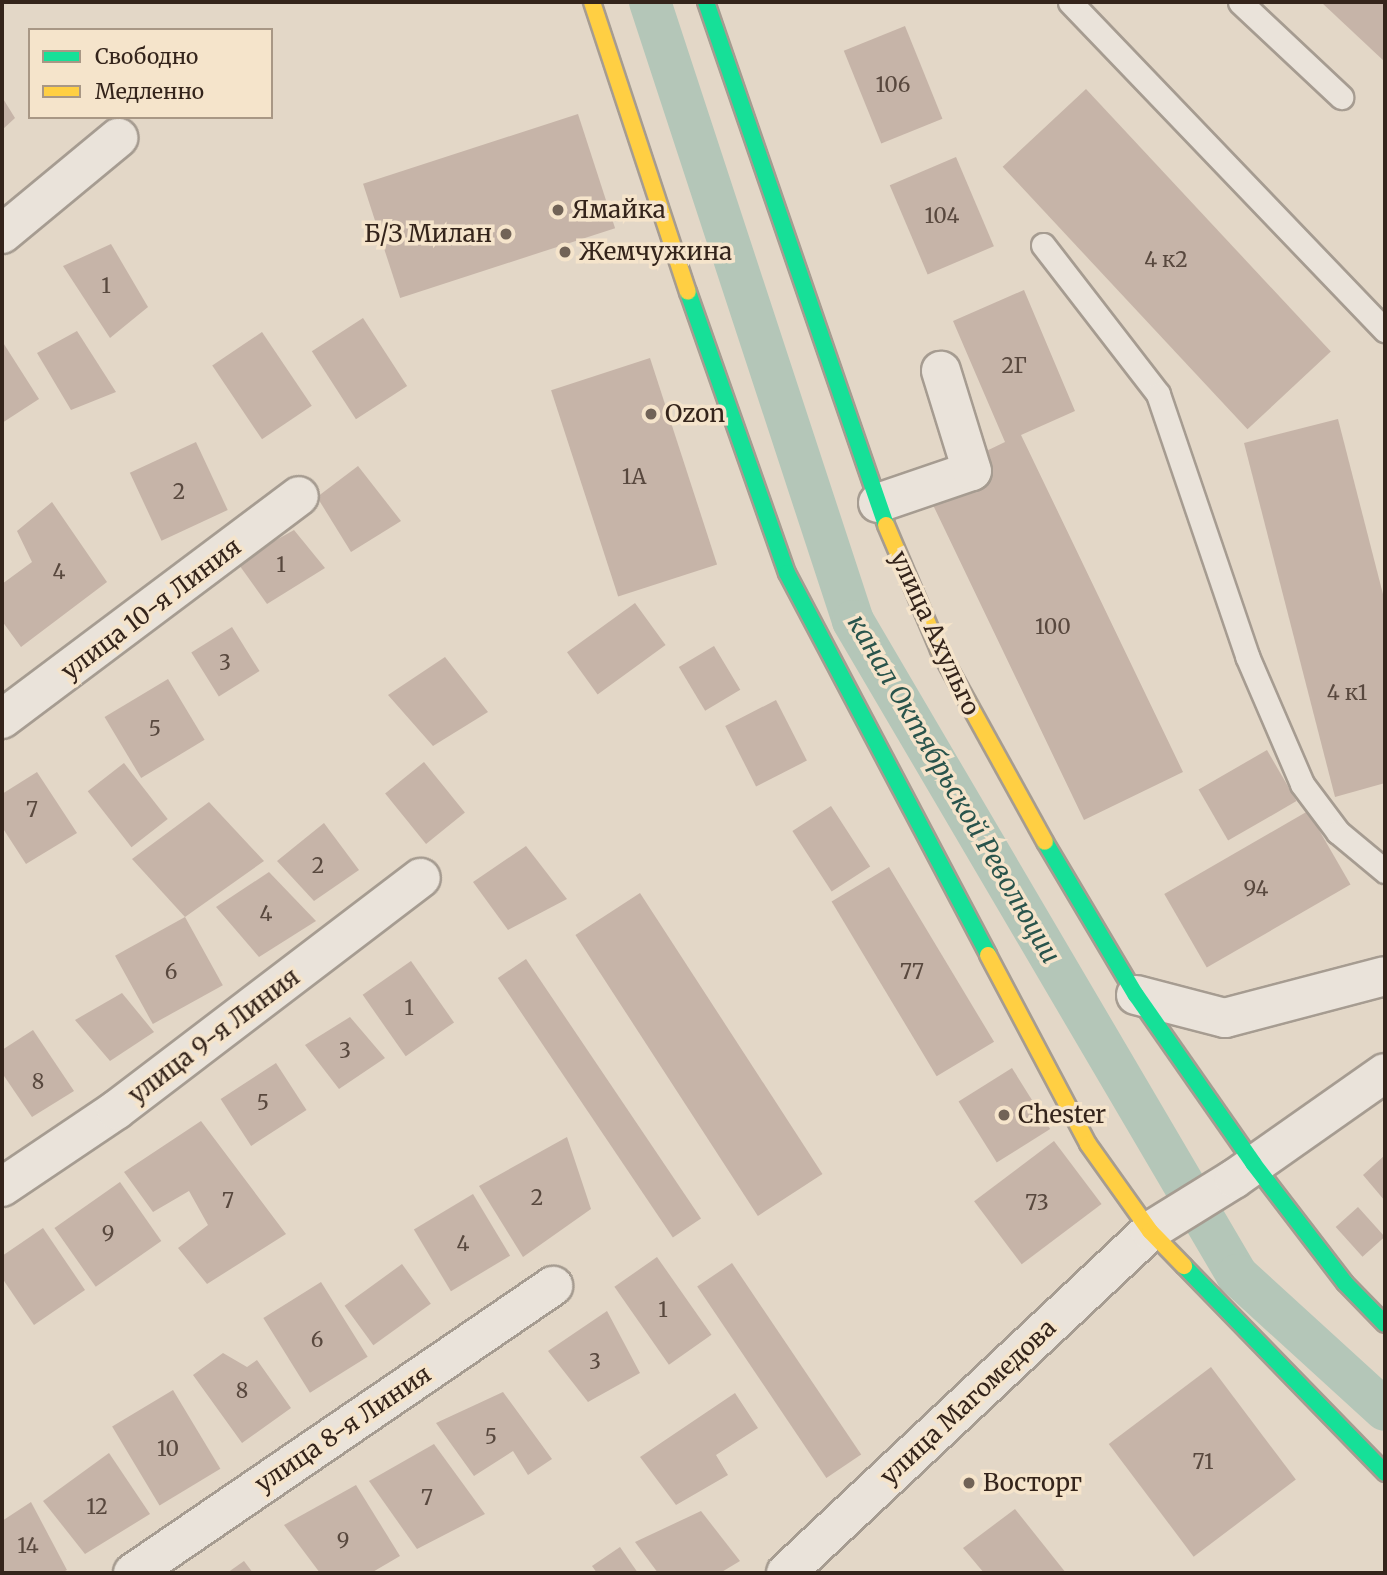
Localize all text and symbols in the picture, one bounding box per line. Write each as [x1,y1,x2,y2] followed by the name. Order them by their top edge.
[28,28,273,119] legend
[95,43,198,70] text: Свободно
[876,72,910,98] house number: 106
[95,78,204,105] text: Медленно
[572,196,666,224] place label: Ямайка
[550,202,566,218] marker: Ямайка
[925,203,959,229] house number: 104
[364,220,492,248] place label: Б/З Милан
[498,226,514,242] marker: Б/З Милан
[579,238,732,266] place label: Жемчужина
[557,244,573,260] marker: Жемчужина
[1144,247,1188,273] house number: 4 к2
[101,273,111,299] house number: 1
[1001,353,1027,379] house number: 2Г
[665,400,725,428] place label: Ozon
[643,406,659,422] marker: Ozon
[622,464,646,490] house number: 1А
[173,479,185,505] house number: 2
[56,532,246,686] street label: улица 10-я Линия
[884,546,986,720] street label: улица Ахульго
[276,552,286,578] house number: 1
[53,559,65,585] house number: 4
[841,609,1067,969] water label: канал Октябрьской Революции
[1035,614,1071,640] house number: 100
[219,650,231,676] house number: 3
[1327,680,1367,706] house number: 4 к1
[149,716,161,742] house number: 5
[26,797,38,823] house number: 7
[312,853,324,879] house number: 2
[1243,876,1269,902] house number: 94
[260,901,272,927] house number: 4
[165,959,177,985] house number: 6
[900,959,924,985] house number: 77
[123,962,305,1110] street label: улица 9-я Линия
[404,995,414,1021] house number: 1
[339,1038,351,1064] house number: 3
[32,1069,44,1095] house number: 8
[257,1090,269,1116] house number: 5
[1018,1101,1106,1129] place label: Chester
[996,1107,1012,1123] marker: Chester
[531,1185,543,1211] house number: 2
[222,1188,234,1214] house number: 7
[1025,1190,1049,1216] house number: 73
[102,1221,114,1247] house number: 9
[457,1231,469,1257] house number: 4
[658,1297,668,1323] house number: 1
[874,1313,1062,1491] street label: улица Магомедова
[311,1327,323,1353] house number: 6
[589,1349,601,1375] house number: 3
[250,1360,436,1498] street label: улица 8-я Линия
[236,1378,248,1404] house number: 8
[485,1424,497,1450] house number: 5
[157,1436,179,1462] house number: 10
[1192,1449,1214,1475] house number: 71
[983,1469,1082,1497] place label: Восторг
[961,1475,977,1491] marker: Восторг
[421,1485,433,1511] house number: 7
[86,1494,108,1520] house number: 12
[337,1528,349,1554] house number: 9
[17,1533,39,1559] house number: 14

